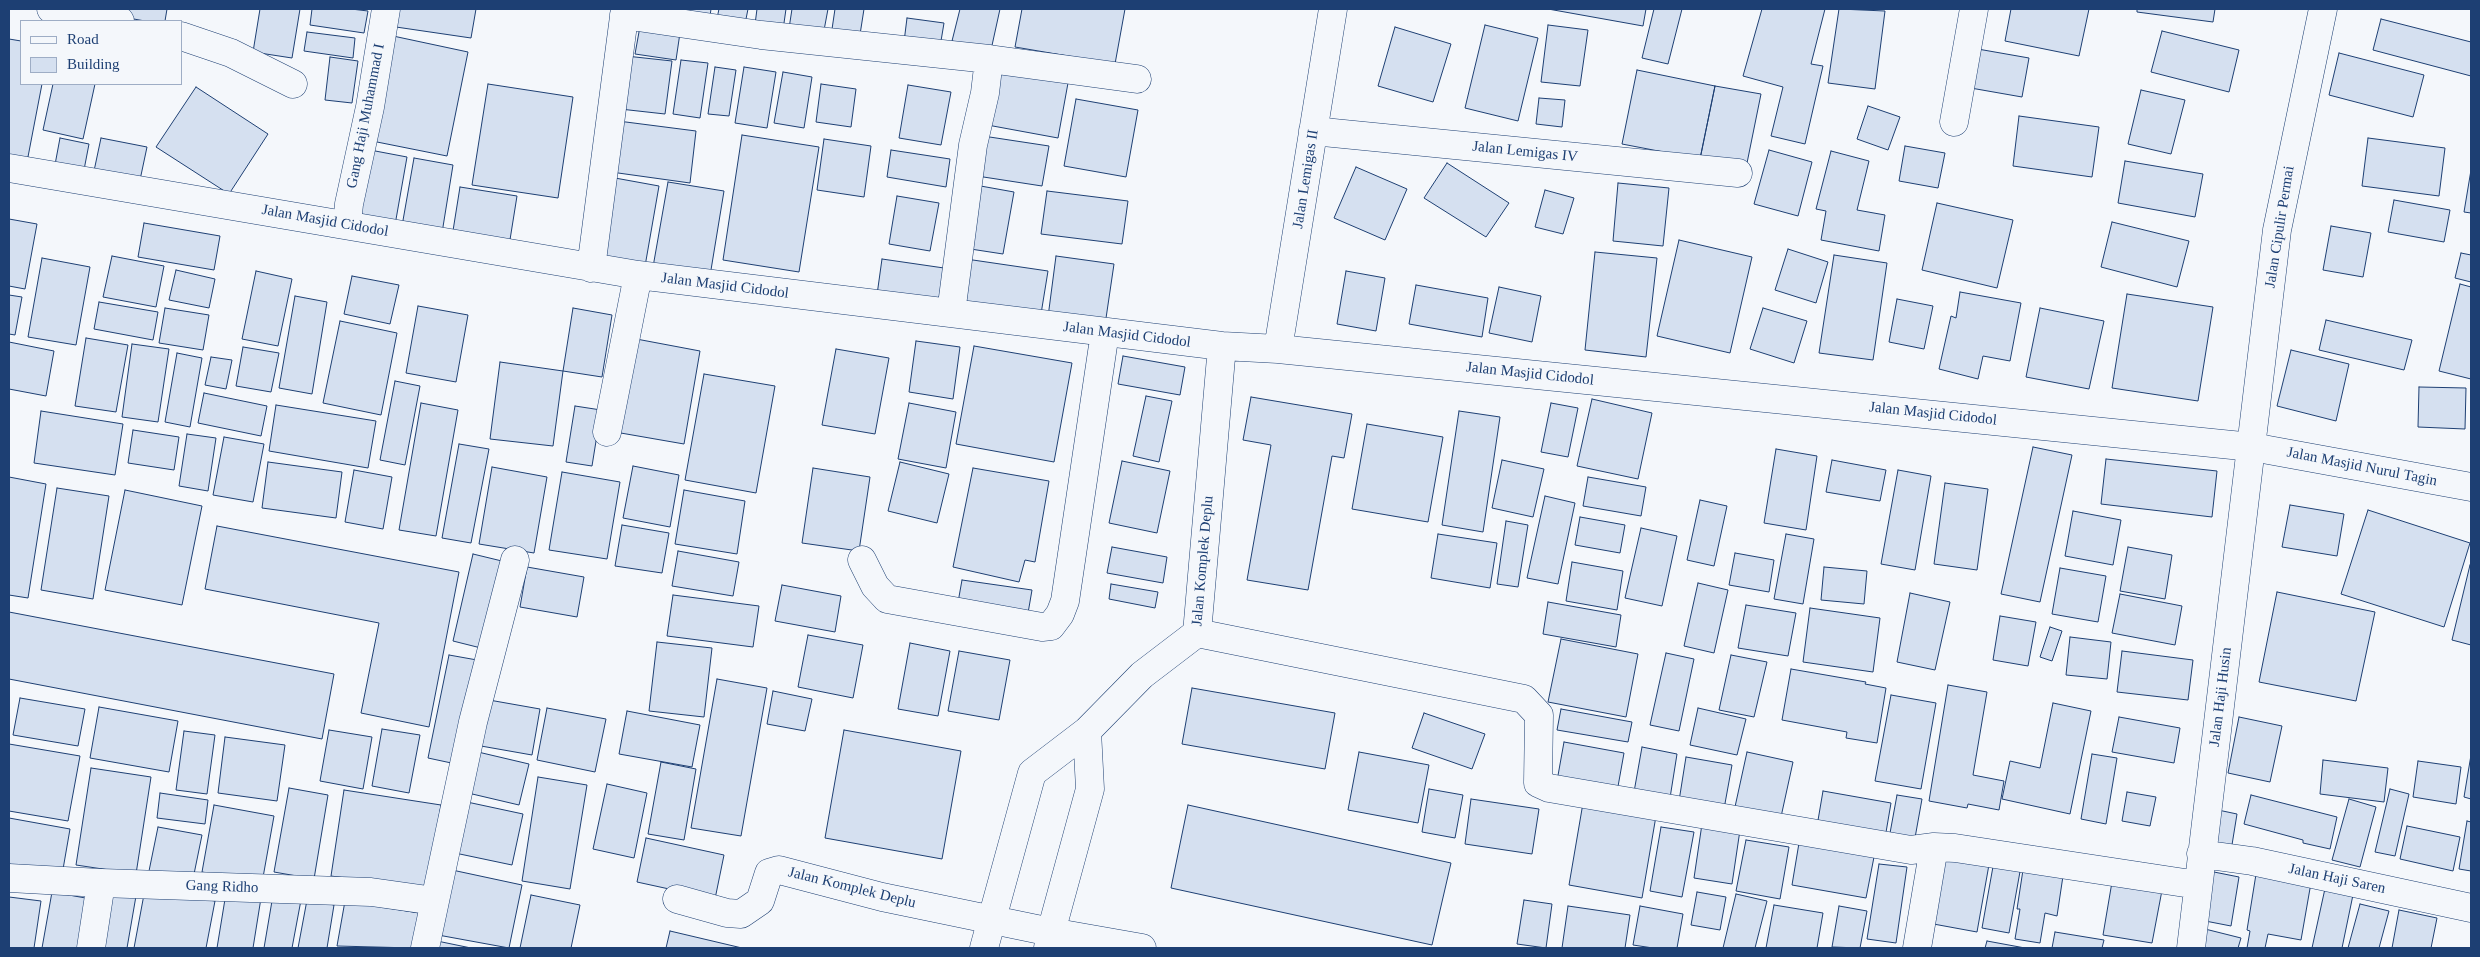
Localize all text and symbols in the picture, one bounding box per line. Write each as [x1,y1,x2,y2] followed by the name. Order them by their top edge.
[20,20,182,85] legend
[67,31,99,47] text: Road
[343,42,389,190] street label: Gang Haji Muhammad I
[67,56,120,72] text: Building
[1289,128,1323,230] street label: Jalan Lemigas II
[1471,138,1579,166] street label: Jalan Lemigas IV
[2261,165,2299,289] street label: Jalan Cipulir Permai
[260,201,390,241] street label: Jalan Masjid Cidodol
[660,269,790,303] street label: Jalan Masjid Cidodol
[1062,318,1192,352] street label: Jalan Masjid Cidodol
[1465,358,1595,390] street label: Jalan Masjid Cidodol
[1868,398,1998,430] street label: Jalan Masjid Cidodol
[2285,444,2439,490] street label: Jalan Masjid Nurul Tagin
[1188,495,1218,627] street label: Jalan Komplek Deplu
[2206,646,2236,748] street label: Jalan Haji Husin
[2287,860,2387,898] street label: Jalan Haji Saren
[786,863,918,913] street label: Jalan Komplek Deplu
[185,877,259,897] street label: Gang Ridho

